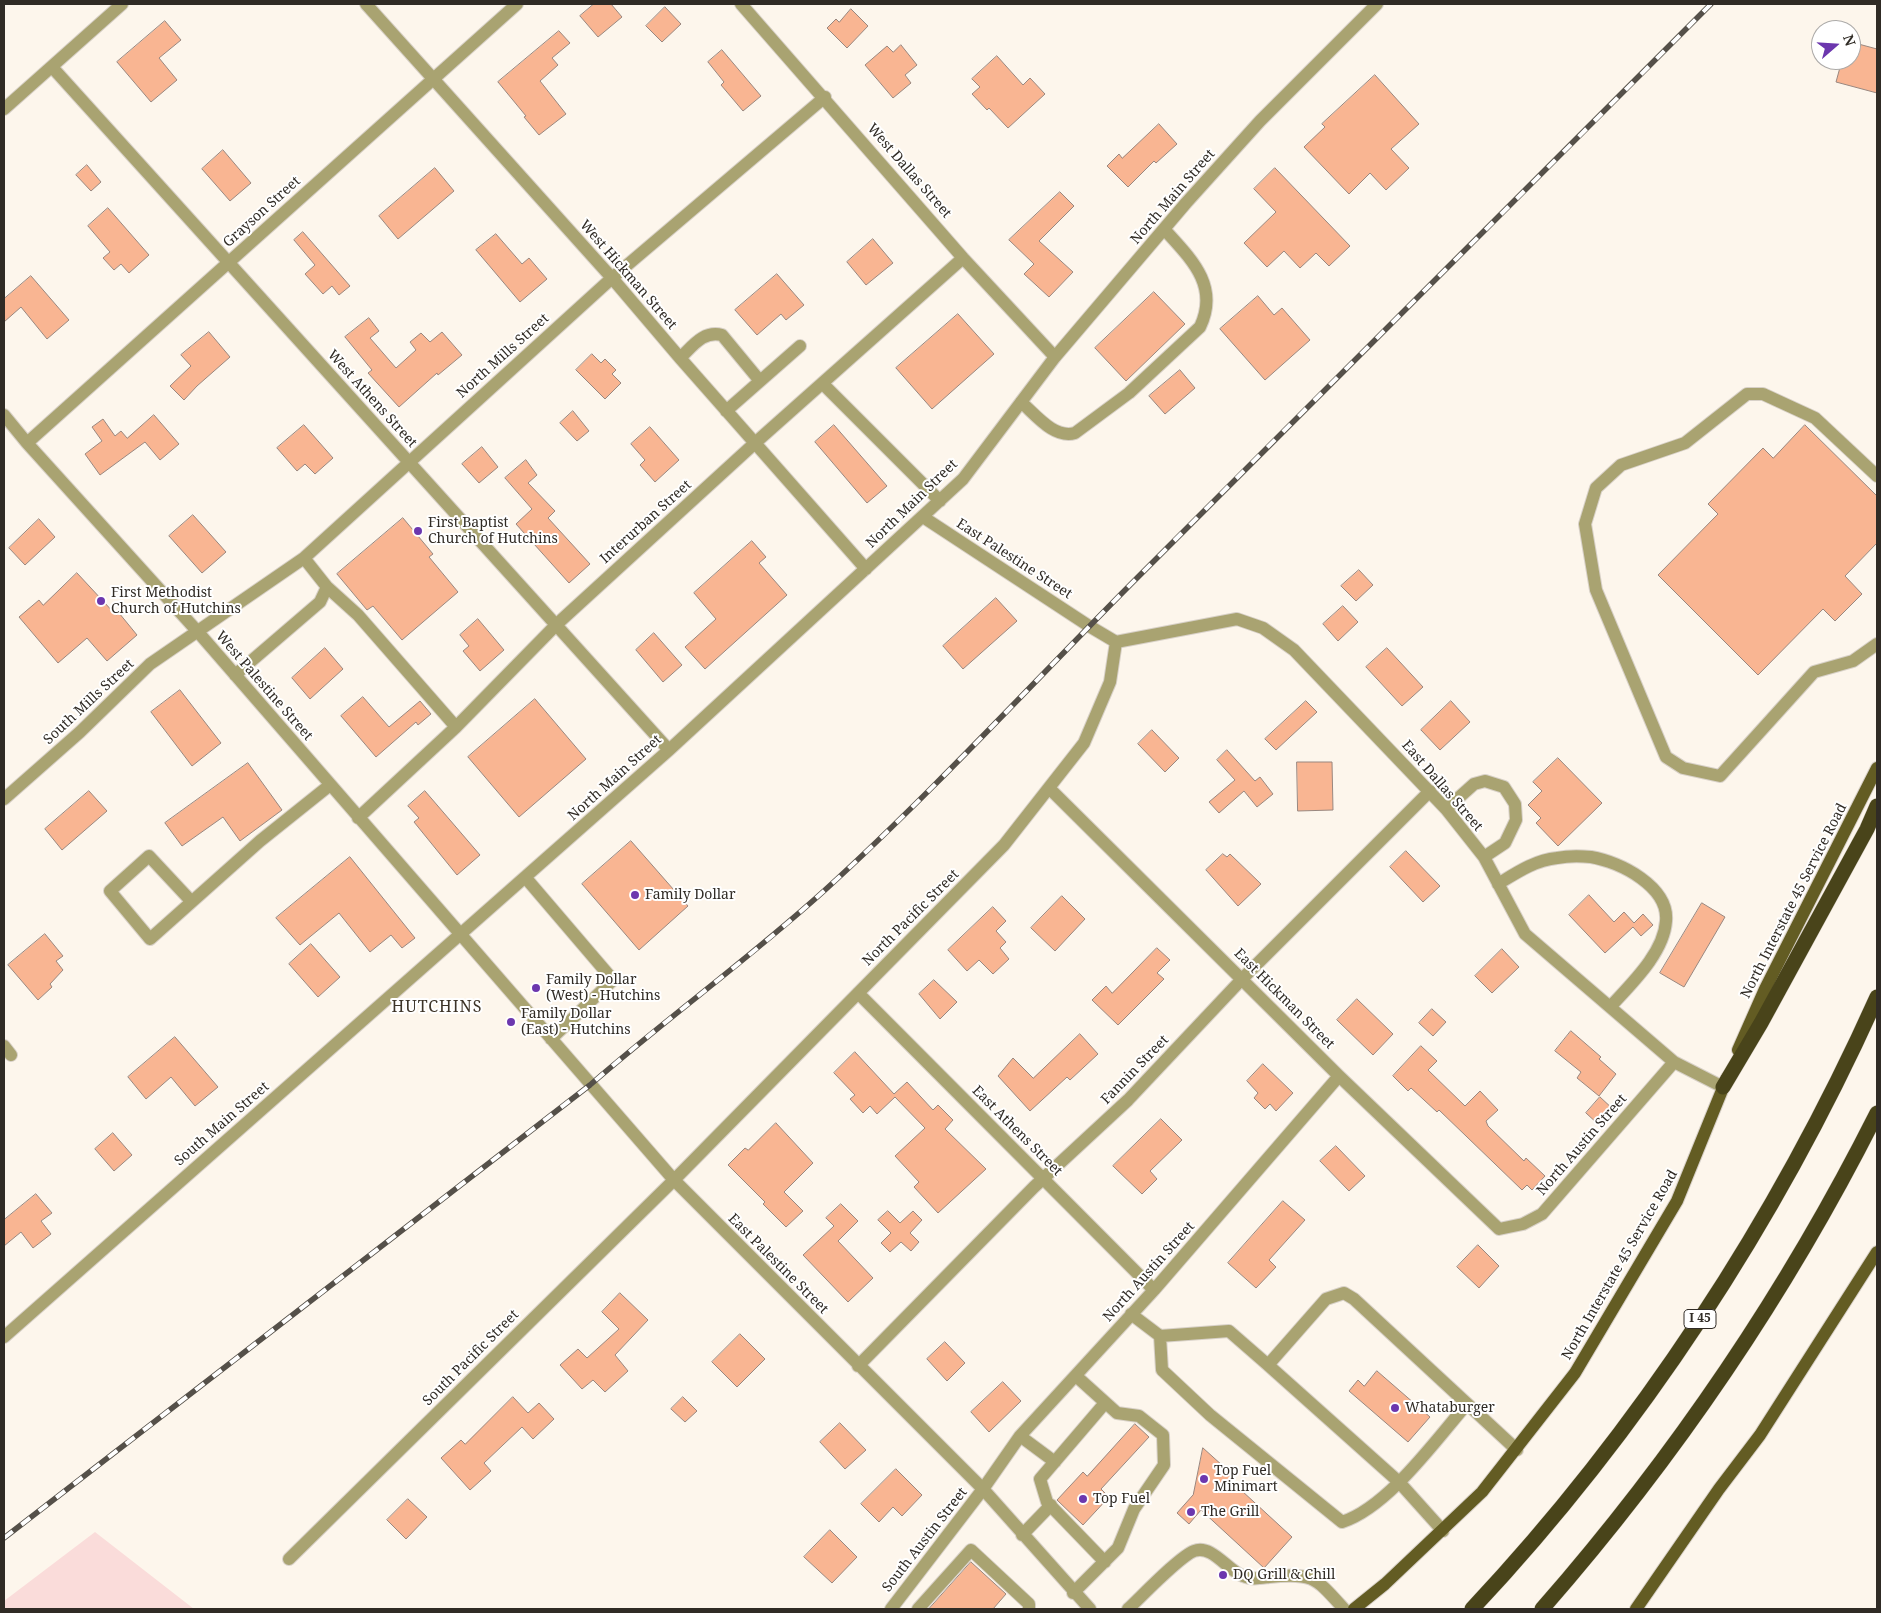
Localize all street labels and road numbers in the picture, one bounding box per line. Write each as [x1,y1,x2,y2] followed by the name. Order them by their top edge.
[863,120,955,222] street label: West Dallas Street
[1127,146,1219,248] street label: North Main Street
[220,173,304,251] street label: Grayson Street
[576,217,680,333] street label: West Hickman Street
[453,310,553,402] street label: North Mills Street
[324,347,420,451] street label: West Athens Street
[863,456,961,552] street label: North Main Street
[597,477,695,567] street label: Interurban Street
[953,515,1075,603] street label: East Palestine Street
[212,628,316,744] street label: West Palestine Street
[40,656,138,748] street label: South Mills Street
[565,732,665,824] street label: North Main Street
[1398,737,1486,835] street label: East Dallas Street
[1737,801,1851,1001] street label: North Interstate 45 Service Road
[859,866,963,970] street label: North Pacific Street
[1230,945,1338,1053] street label: East Hickman Street
[1098,1032,1172,1108] street label: Fannin Street
[171,1079,273,1169] street label: South Main Street
[968,1082,1066,1180] street label: East Athens Street
[1533,1091,1631,1199] street label: North Austin Street
[1559,1167,1681,1363] street label: North Interstate 45 Service Road
[724,1210,832,1318] street label: East Palestine Street
[1100,1219,1198,1325] street label: North Austin Street
[420,1307,522,1409] street label: South Pacific Street
[1684,1310,1716,1328] road number: I 45
[879,1484,971,1596] street label: South Austin Street

